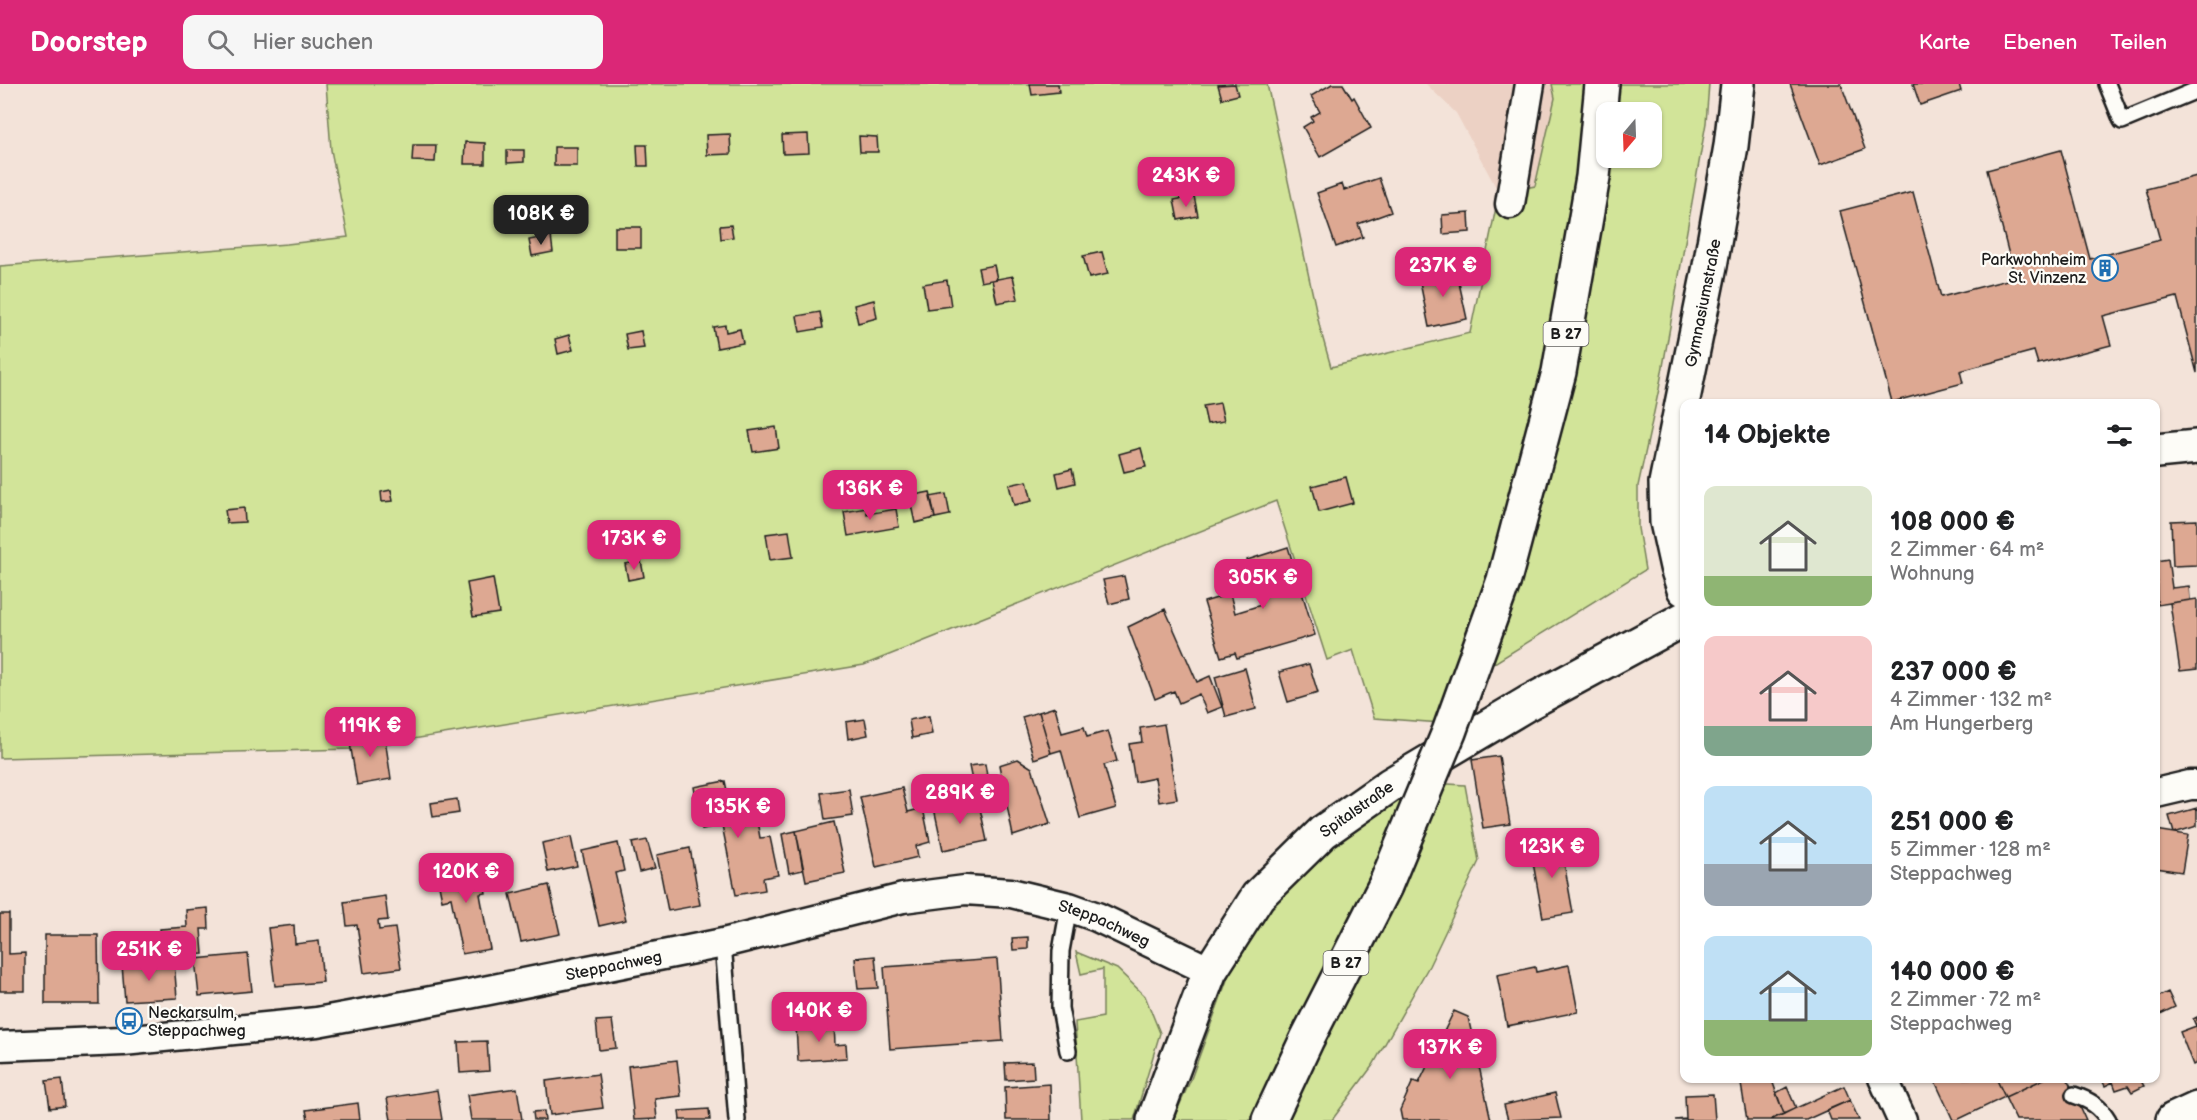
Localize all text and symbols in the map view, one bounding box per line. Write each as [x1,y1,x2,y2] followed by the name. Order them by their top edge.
[183,15,603,69] search box
[30,26,147,59] text: Doorstep
[204,26,237,59] icon: search
[252,29,373,56] text: Hier suchen
[1919,30,1970,55] text: Karte
[2003,30,2077,55] text: Ebenen
[2110,30,2167,55] text: Teilen
[1596,102,1662,168] north arrow
[1596,102,1662,168] map controls
[1137,157,1235,208] pin: 243K €
[1152,164,1220,188] text: 243K €
[492,195,590,246] pin: 108K €
[508,202,574,226] text: 108K €
[1682,237,1726,369] street label: Gymnasiumstraße
[1394,247,1492,298] pin: 237K €
[1981,251,2086,288] place label: Parkwohnheim St. Vinzenz
[2090,253,2120,283] building icon: Parkwohnheim St. Vinzenz
[1409,254,1477,278] text: 237K €
[1544,322,1588,346] road number: B 27
[2103,419,2136,452] icon: filters
[1704,420,1831,451] text: 14 Objekte
[821,470,919,521] pin: 136K €
[837,477,903,501] text: 136K €
[1890,507,2015,538] text: 108 000 €
[1752,510,1824,582] icon: home
[585,520,683,571] pin: 173K €
[601,527,667,551] text: 173K €
[1890,538,2044,562] text: 2 Zimmer · 64 m²
[1214,559,1312,610] pin: 305K €
[1890,562,1975,586] text: Wohnung
[1228,566,1298,590] text: 305K €
[1890,657,2017,688] text: 237 000 €
[1752,660,1824,732] icon: home
[1890,688,2052,712] text: 4 Zimmer · 132 m²
[321,707,419,758] pin: 119K €
[1890,712,2033,736] text: Am Hungerberg
[339,714,401,738] text: 119K €
[911,774,1009,825] pin: 289K €
[1317,777,1398,842] street label: Spitalstraße
[925,781,995,805] text: 289K €
[689,788,787,839] pin: 135K €
[705,795,771,819] text: 135K €
[1890,807,2014,838] text: 251 000 €
[1752,810,1824,882] icon: home
[1503,828,1601,879] pin: 123K €
[1519,835,1585,859] text: 123K €
[1890,838,2051,862] text: 5 Zimmer · 128 m²
[417,853,515,904] pin: 120K €
[433,860,499,884] text: 120K €
[1890,862,2012,886] text: Steppachweg
[1056,897,1153,952] street label: Steppachweg
[100,931,198,982] pin: 251K €
[116,938,182,962] text: 251K €
[564,948,664,985] street label: Steppachweg
[1324,951,1368,975] road number: B 27
[1890,957,2015,988] text: 140 000 €
[1752,960,1824,1032] icon: home
[1890,988,2041,1012] text: 2 Zimmer · 72 m²
[770,992,868,1043] pin: 140K €
[786,999,852,1023] text: 140K €
[148,1004,246,1041] place label: Neckarsulm, Steppachweg
[114,1006,144,1036] bus stop icon: Neckarsulm, Steppachweg
[1890,1012,2012,1036] text: Steppachweg
[1401,1029,1499,1080] pin: 137K €
[1417,1036,1483,1060] text: 137K €

